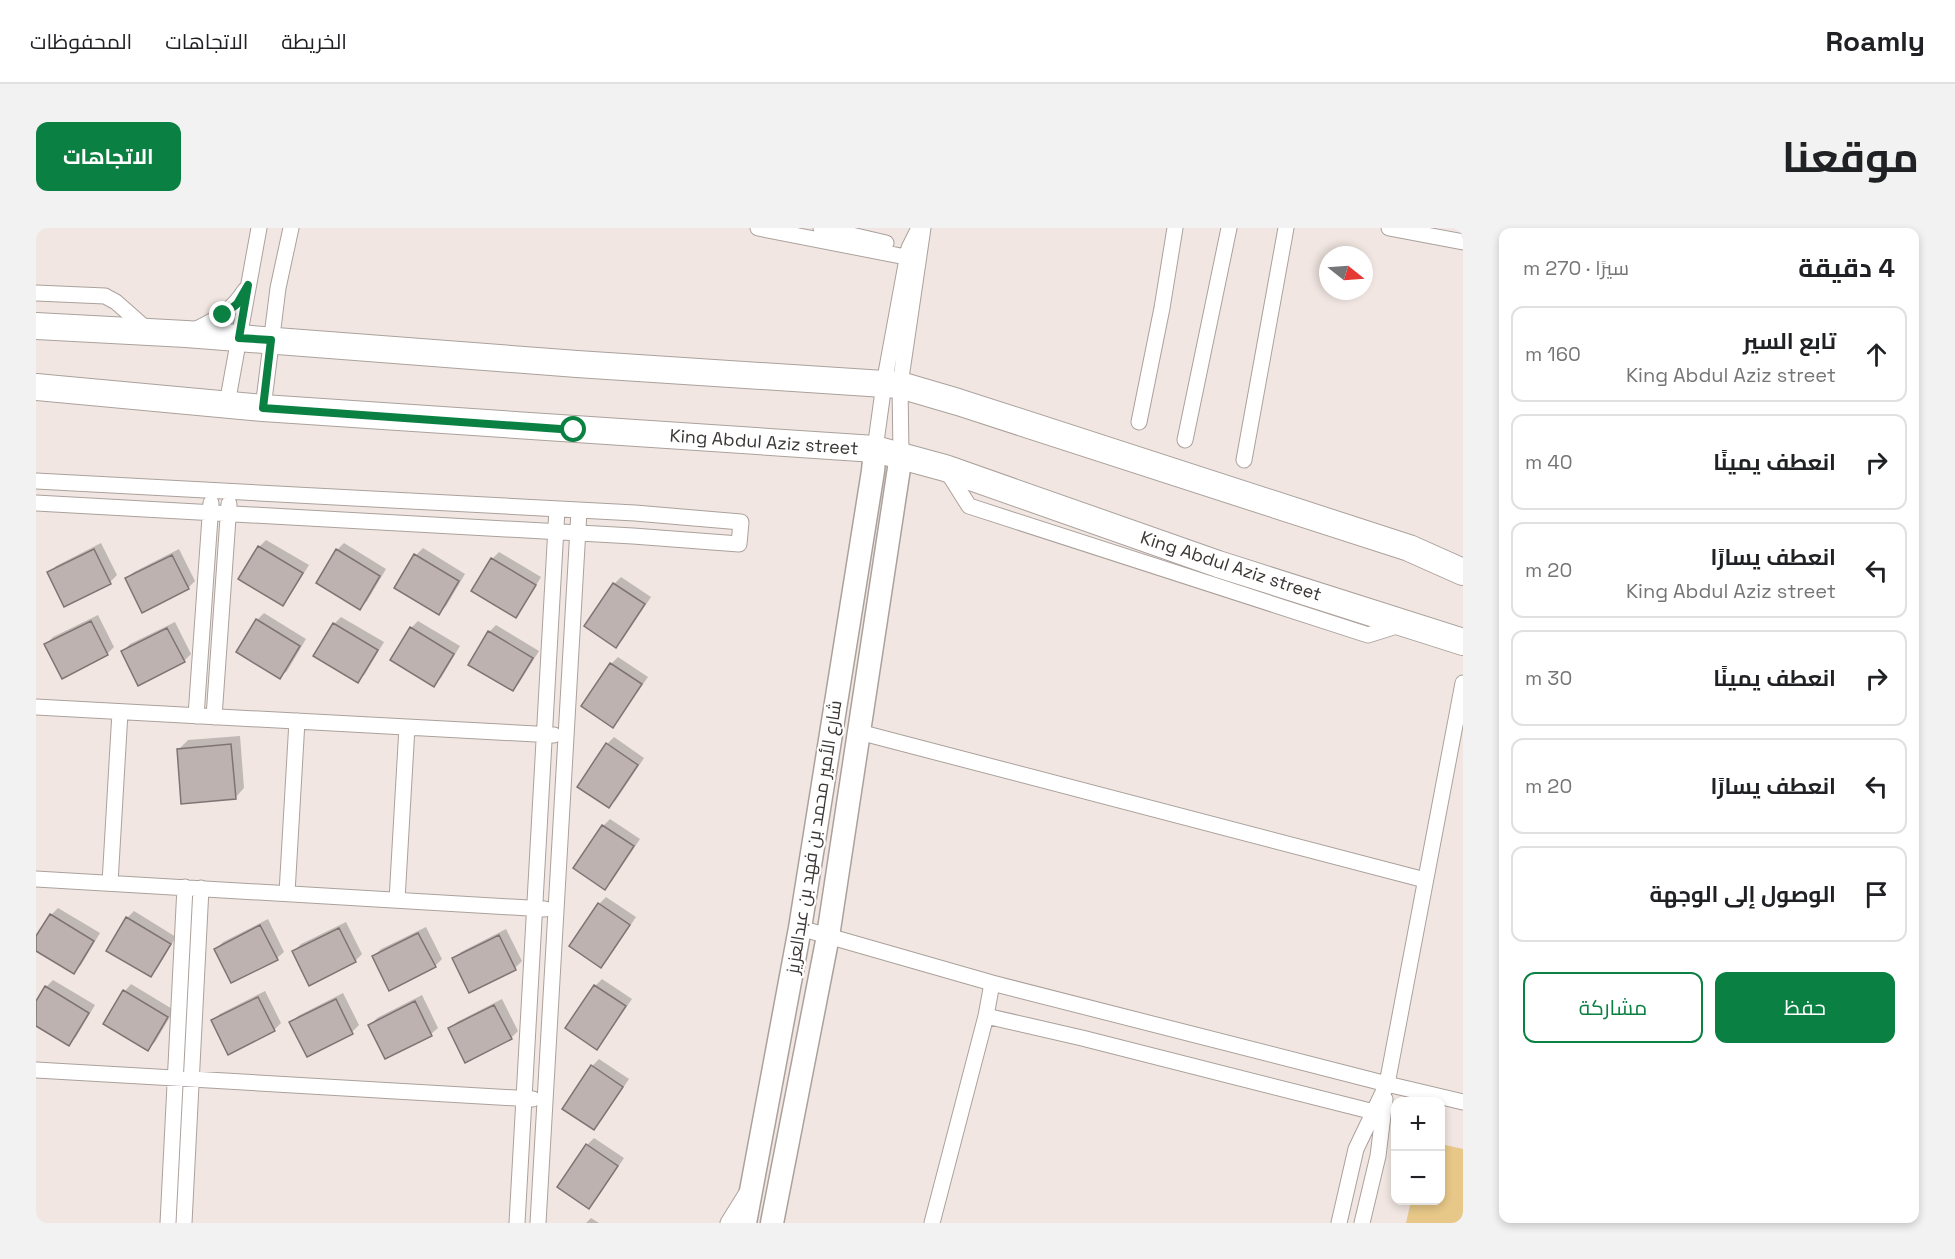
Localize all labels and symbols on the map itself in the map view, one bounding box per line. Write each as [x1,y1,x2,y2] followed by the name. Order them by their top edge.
[1319,246,1373,300] north arrow
[209,301,235,327] route end
[560,416,586,442] route start
[669,423,859,460] street label: King Abdul Aziz street
[1138,525,1325,606] street label: King Abdul Aziz street
[780,699,847,976] street label: شارع الأمير محمد بن فهد بن عبدالعزيز

